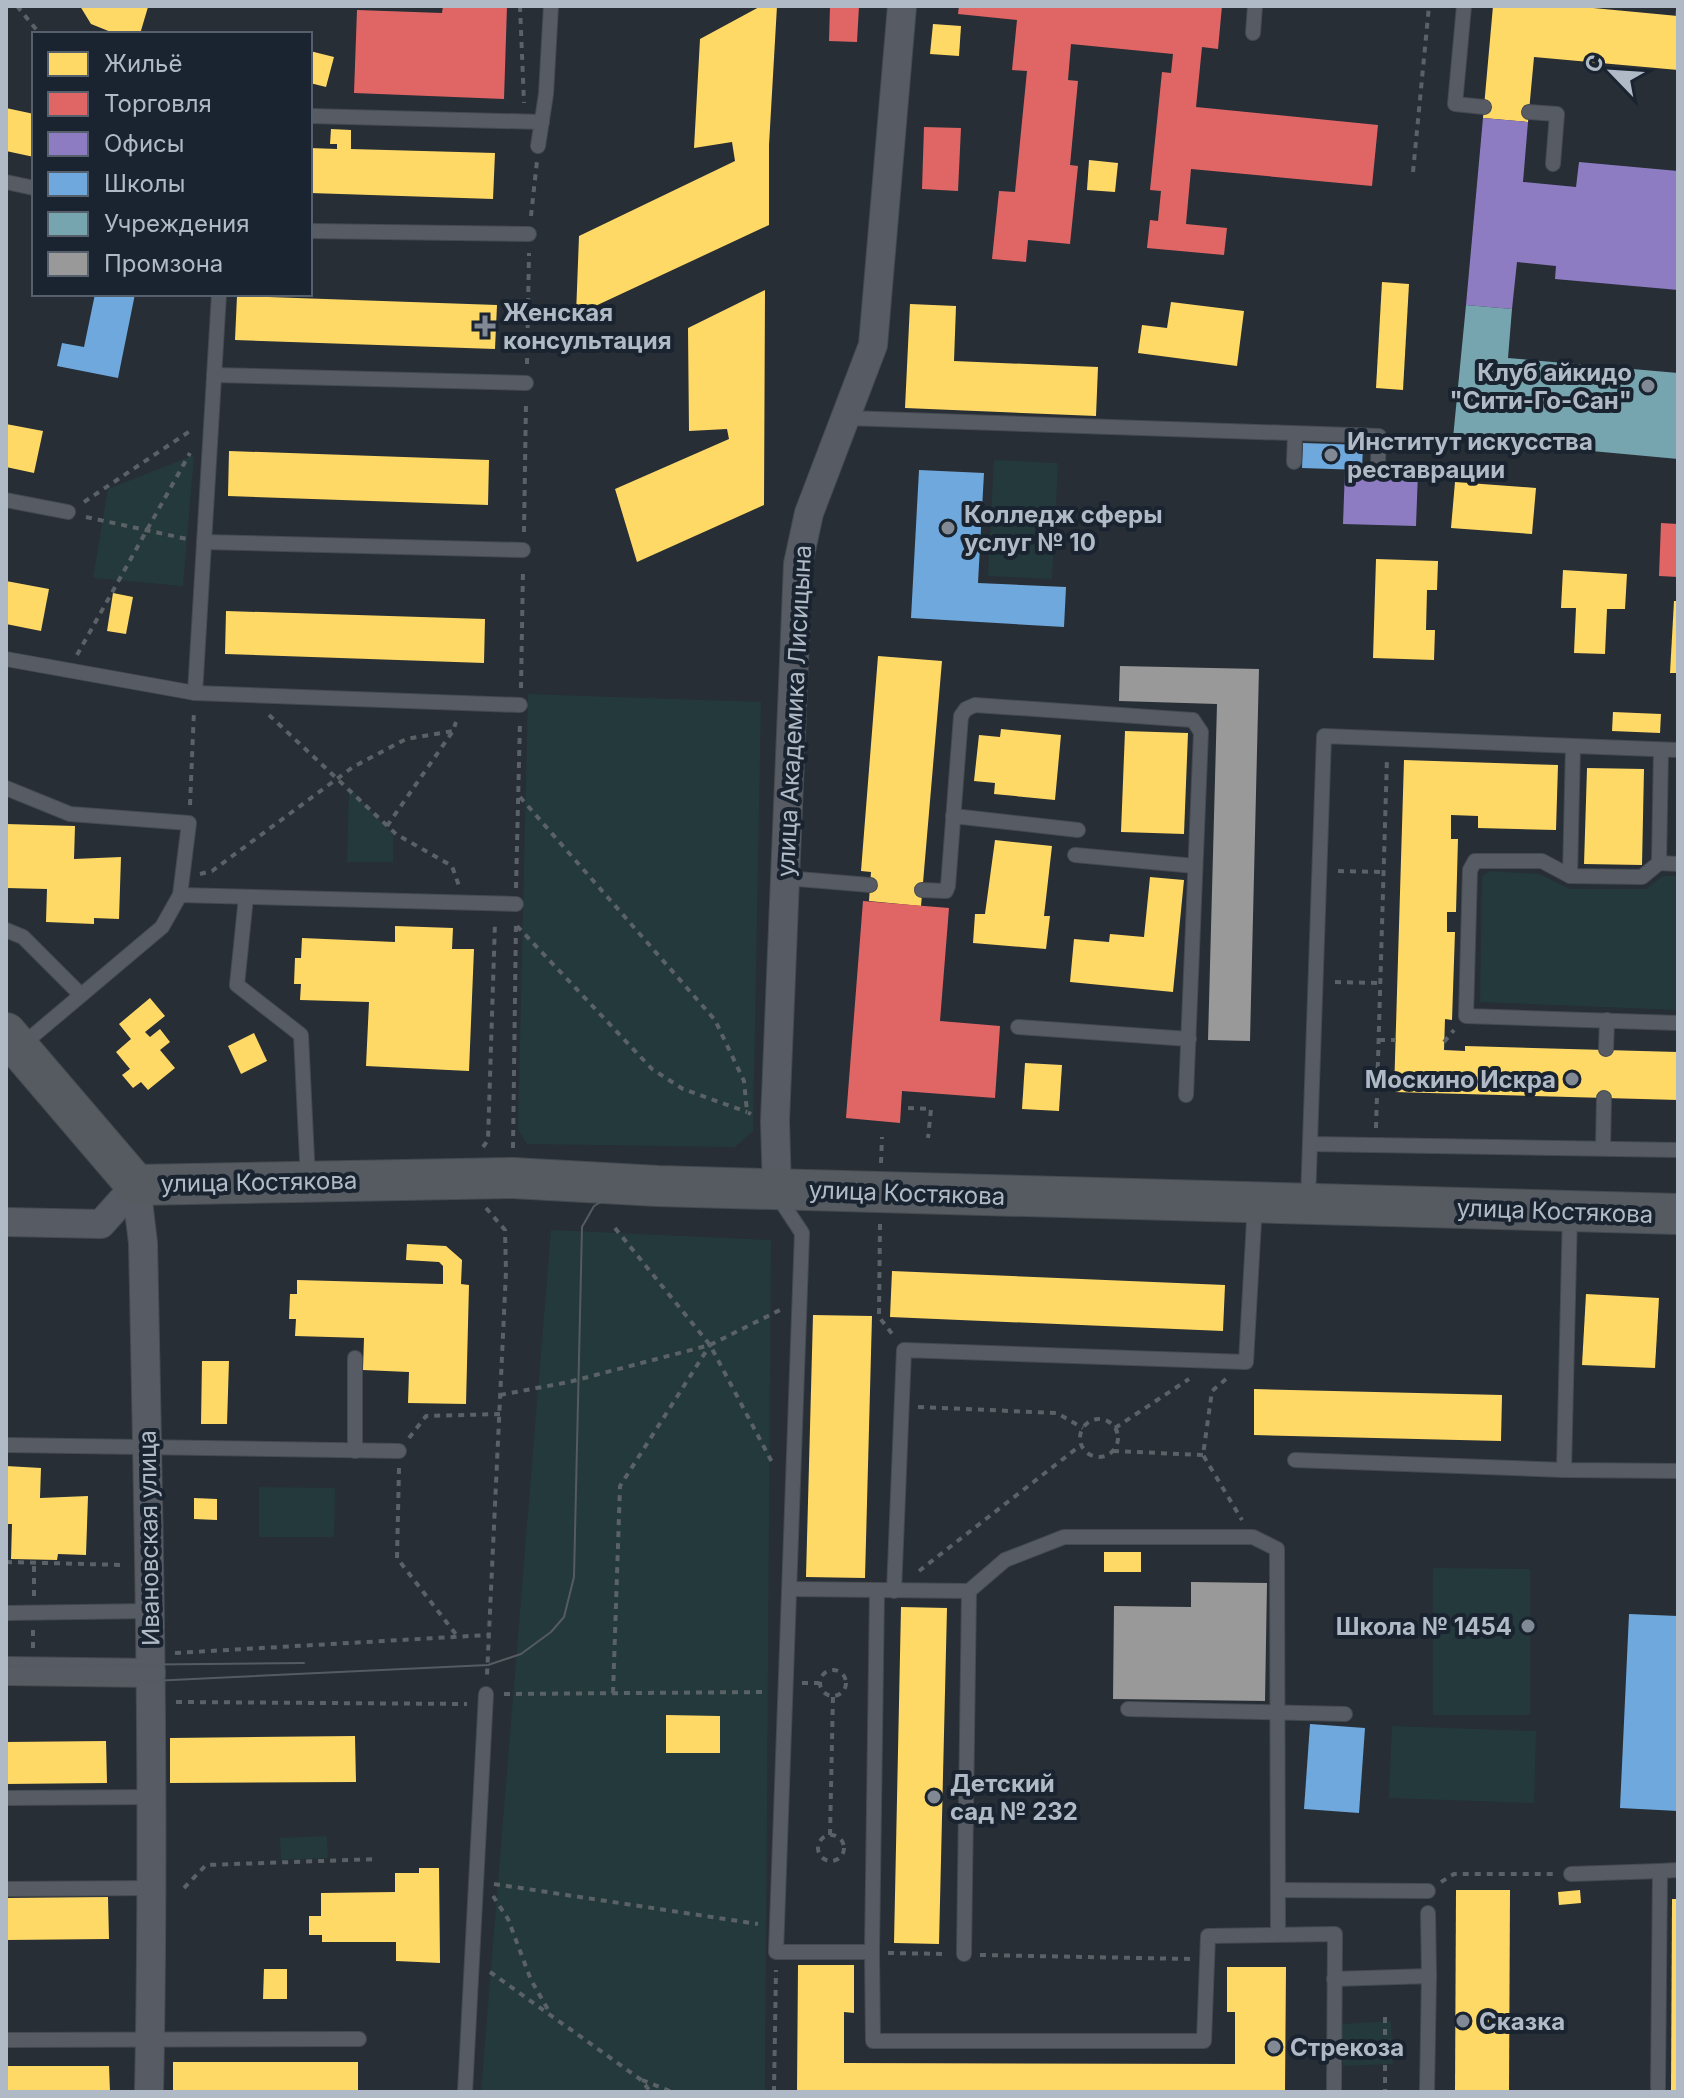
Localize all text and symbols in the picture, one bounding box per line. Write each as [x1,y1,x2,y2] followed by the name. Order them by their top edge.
[32,32,312,296] legend
[1572,32,1652,112] north arrow
[104,49,182,78] text: Жильё
[1579,51,1609,76] text: С
[104,89,212,118] text: Торговля
[104,129,184,158] text: Офисы
[104,169,185,198] text: Школы
[104,209,250,238] text: Учреждения
[104,249,223,278] text: Промзона
[503,298,672,355] place label: Женская консультация
[474,315,496,337] marker: Женская консультация
[1450,358,1632,415] place label: Клуб айкидо "Сити-Го-Сан"
[1639,377,1657,395] marker: Клуб айкидо "Сити-Го-Сан"
[1347,427,1593,484] place label: Институт искусства реставрации
[1322,446,1340,464] marker: Институт искусства реставрации
[964,500,1163,557] place label: Колледж сферы услуг № 10
[939,519,957,537] marker: Колледж сферы услуг № 10
[771,544,817,878] street label: улица Академика Лисицына
[1365,1065,1556,1094] place label: Москино Искра
[1563,1070,1581,1088] marker: Москино Искра
[160,1166,358,1198] street label: улица Костякова
[808,1175,1006,1211] street label: улица Костякова
[1456,1193,1654,1229] street label: улица Костякова
[133,1430,165,1646] street label: Ивановская улица
[1336,1612,1512,1641] place label: Школа № 1454
[1519,1617,1537,1635] marker: Школа № 1454
[950,1769,1078,1826] place label: Детский сад № 232
[925,1788,943,1806] marker: Детский сад № 232
[1479,2007,1565,2036] place label: Сказка
[1454,2012,1472,2030] marker: Сказка
[1290,2033,1404,2062] place label: Стрекоза
[1265,2038,1283,2056] marker: Стрекоза

